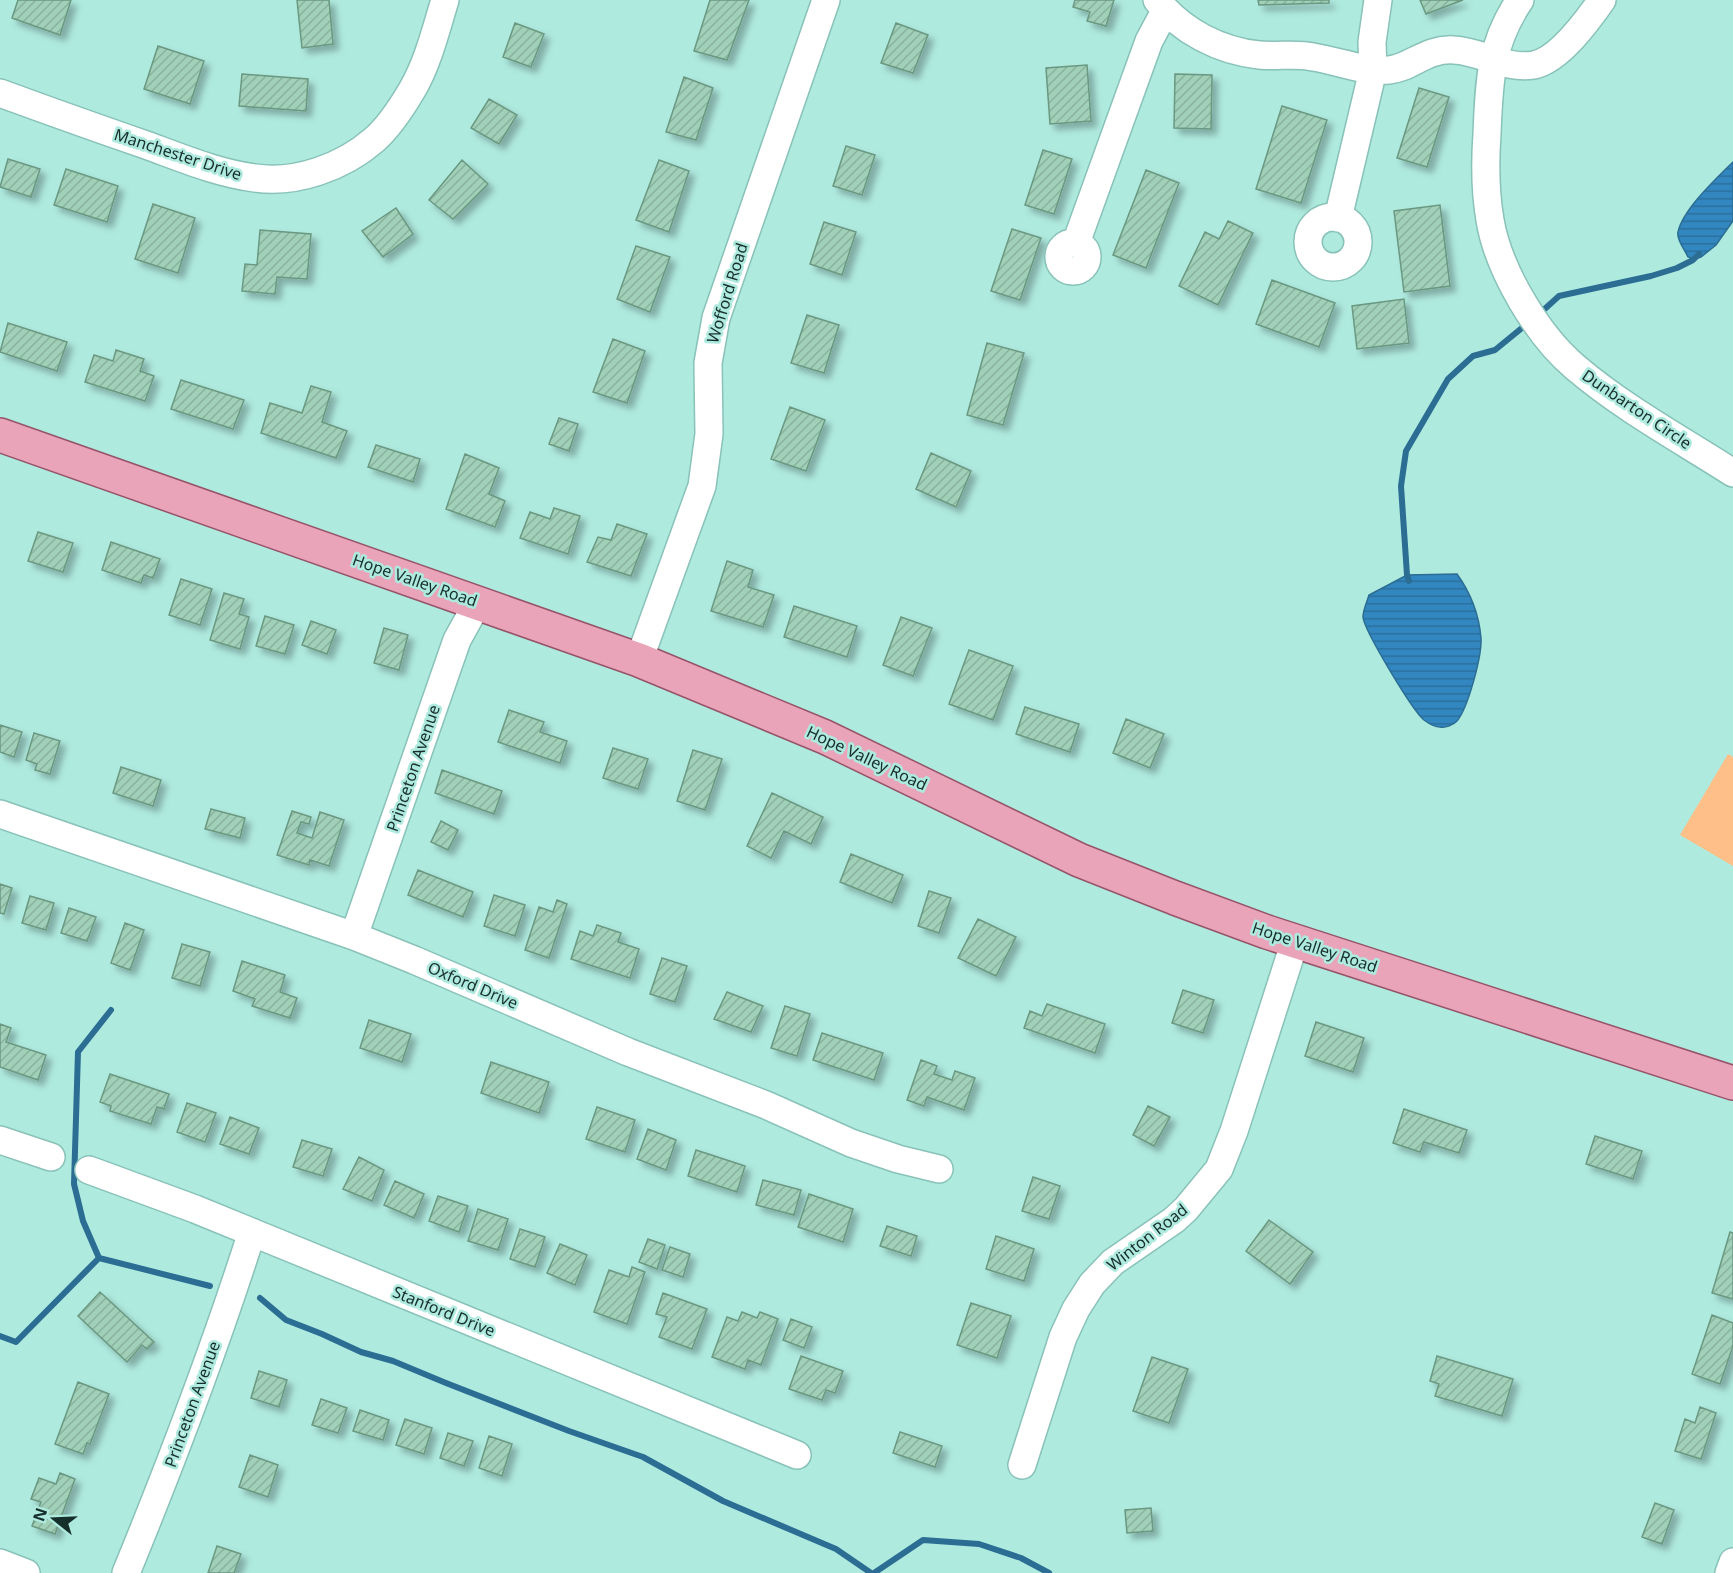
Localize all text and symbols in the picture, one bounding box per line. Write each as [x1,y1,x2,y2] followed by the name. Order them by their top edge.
[111,123,245,185] street label: Manchester Drive
[701,240,753,346] street label: Wofford Road
[1578,364,1696,454] street label: Dunbarton Circle
[350,548,480,612] street label: Hope Valley Road
[381,702,445,834] street label: Princeton Avenue
[803,720,931,796] street label: Hope Valley Road
[1250,916,1380,978] street label: Hope Valley Road
[425,956,521,1014] street label: Oxford Drive
[1102,1199,1192,1275] street label: Winton Road
[390,1280,498,1342] street label: Stanford Drive
[159,1338,225,1470] street label: Princeton Avenue
[24,1489,84,1549] north arrow
[27,1505,52,1524] text: N

